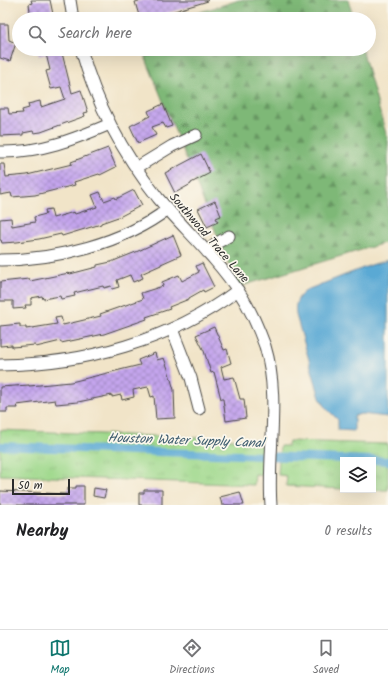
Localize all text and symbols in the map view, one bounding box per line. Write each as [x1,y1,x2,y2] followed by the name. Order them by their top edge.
[12,12,376,56] search box
[58,22,132,46] text: Search here
[26,23,48,45] icon: search
[164,189,254,288] street label: Southwood Trace Lane
[108,428,267,454] water label: Houston Water Supply Canal
[340,457,376,493] map controls
[340,457,376,493] button: layers
[12,477,70,496] scale bar
[18,477,43,495] text: 50 m
[16,518,68,545] text: Nearby
[325,521,372,542] text: 0 results
[49,637,71,679] tab: Map
[169,637,215,679] tab: Directions
[313,637,339,679] tab: Saved

